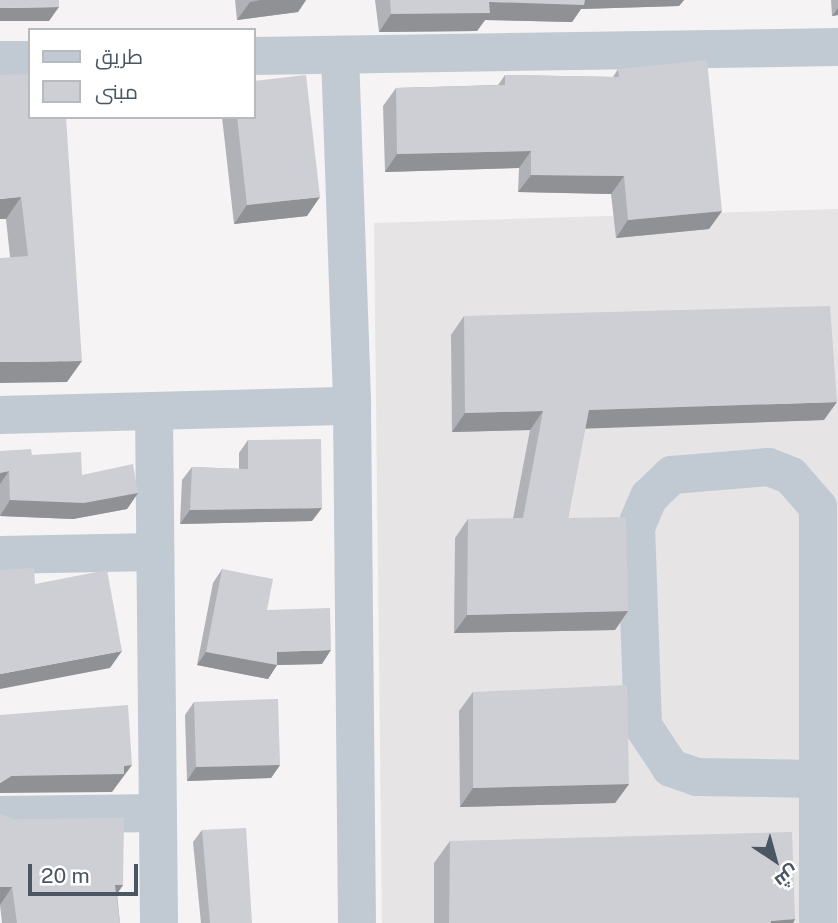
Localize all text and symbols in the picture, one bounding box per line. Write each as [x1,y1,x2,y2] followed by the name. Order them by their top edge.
[28,28,256,119] legend
[95,44,143,69] text: طريق
[95,79,138,104] text: مبنى
[740,825,810,895] north arrow
[32,850,142,894] scale bar
[771,861,804,893] text: ش
[41,863,90,888] text: 20 m

